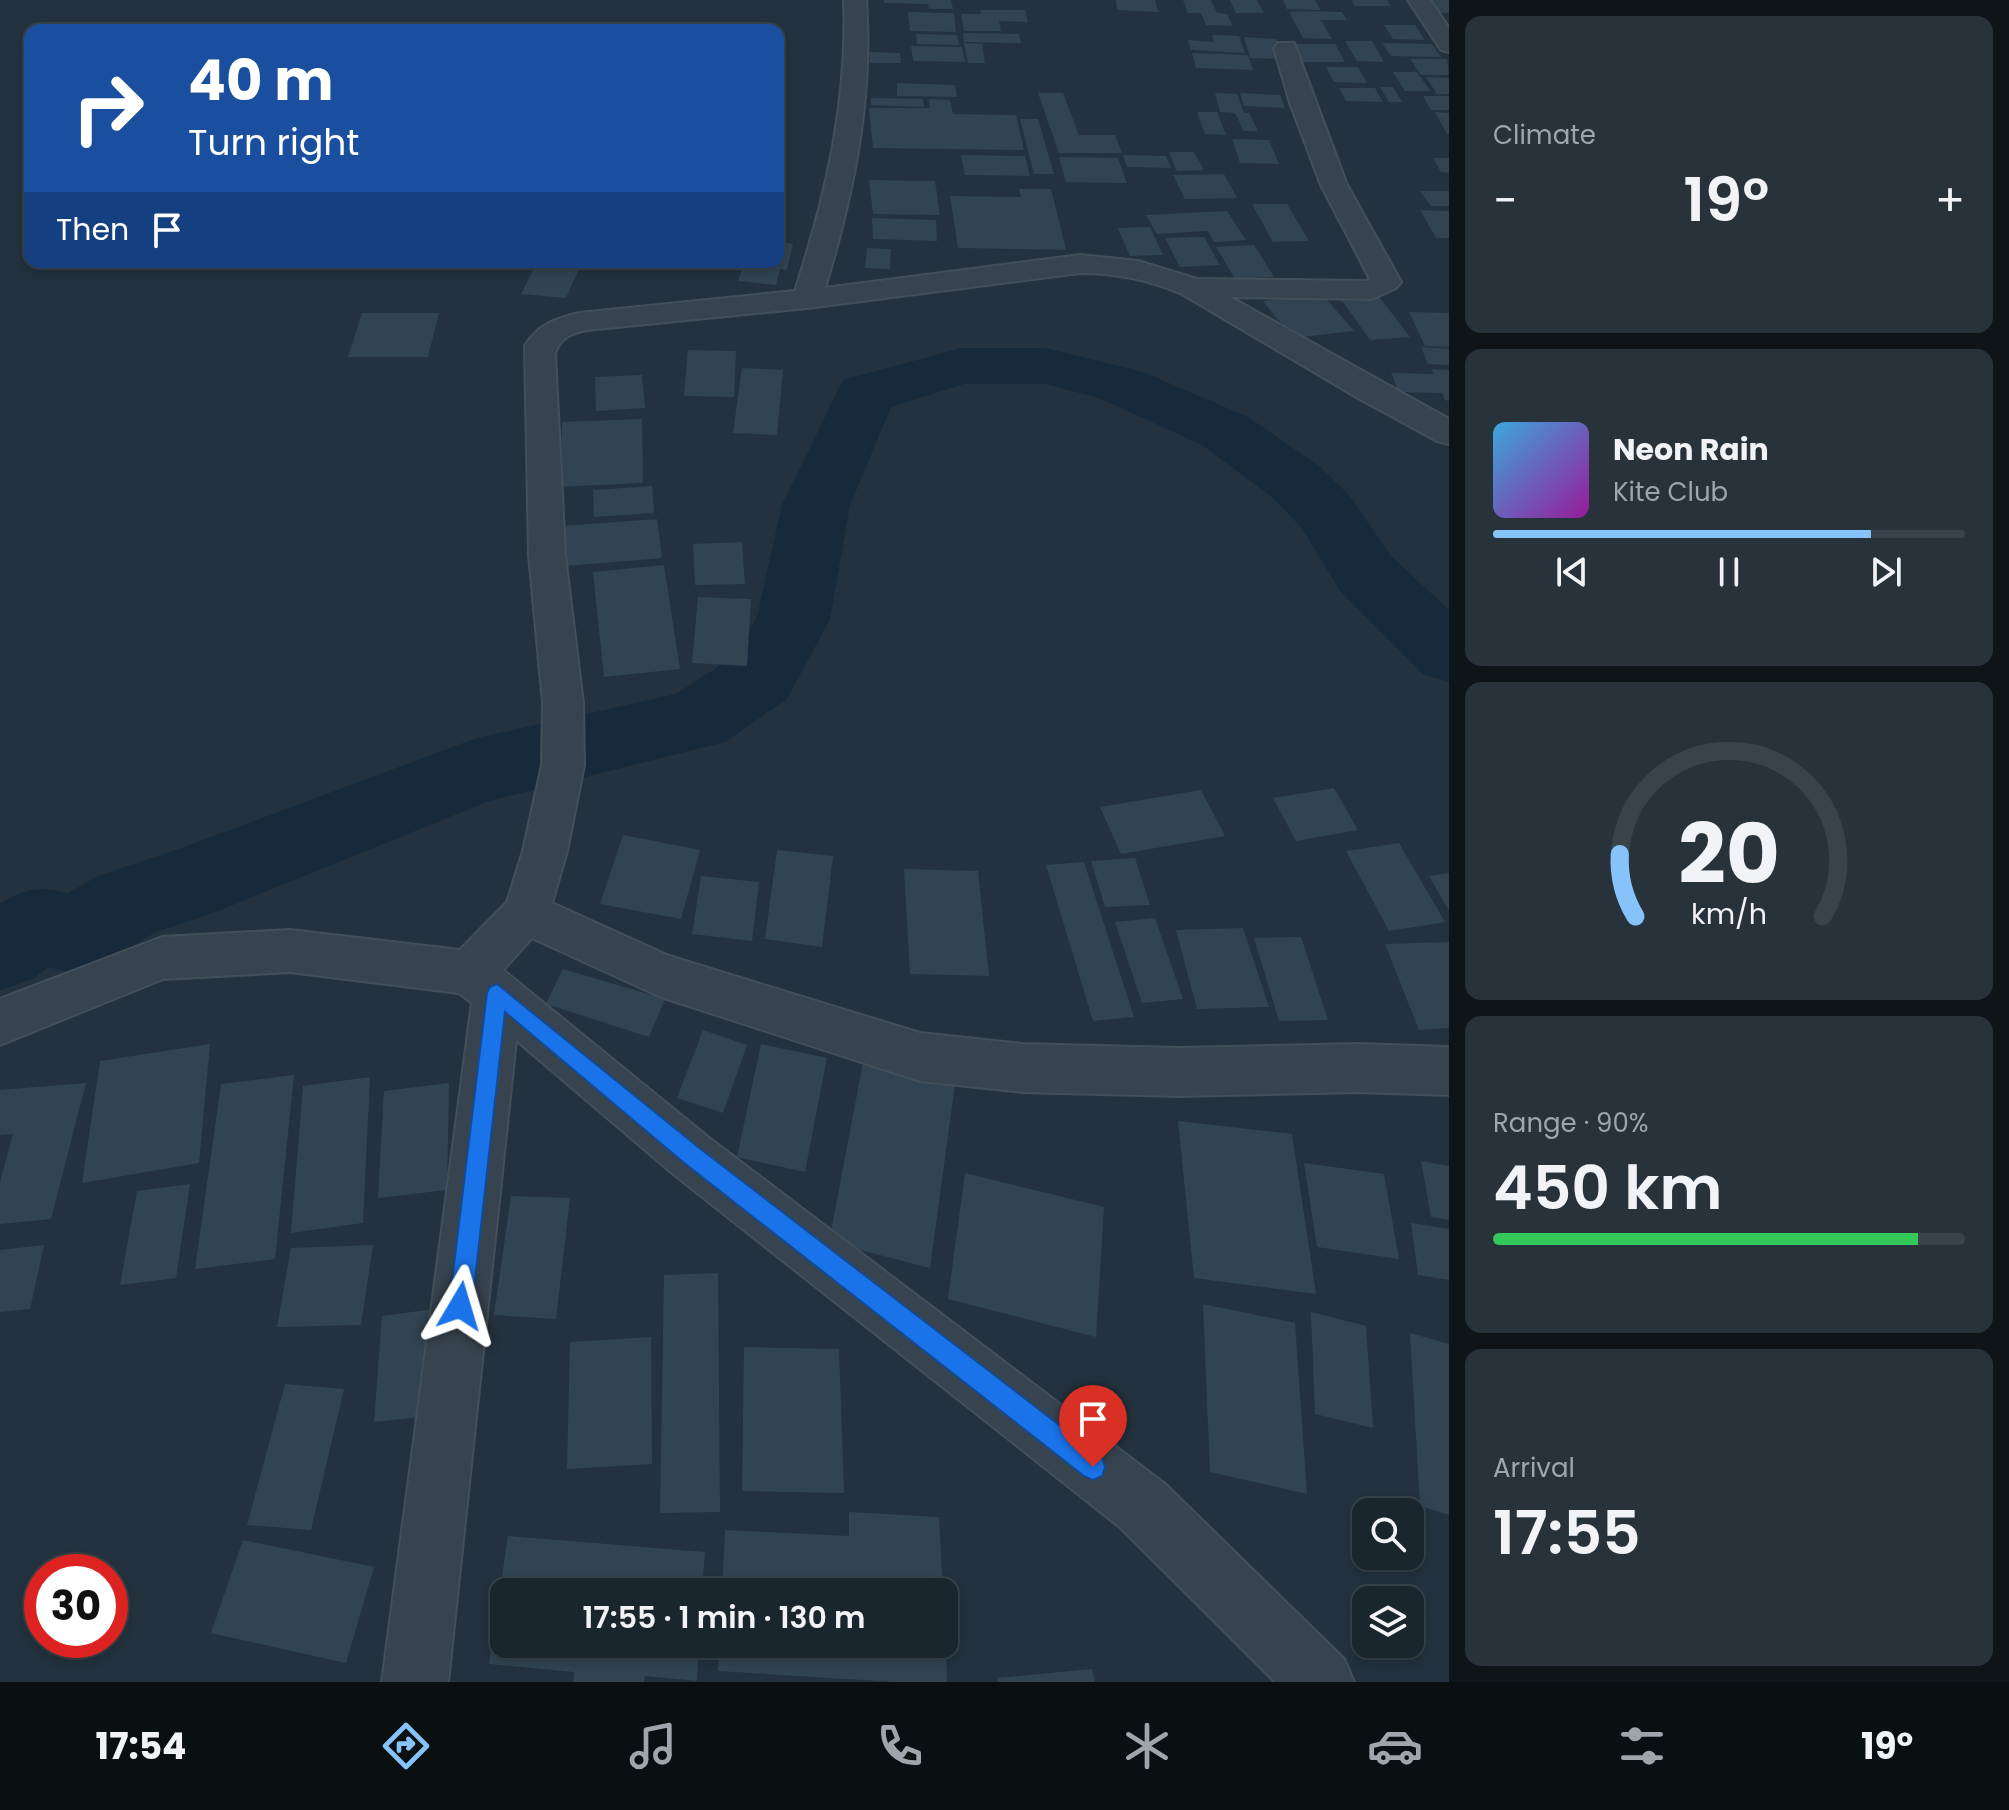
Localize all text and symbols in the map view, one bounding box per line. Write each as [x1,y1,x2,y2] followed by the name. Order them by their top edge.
[188,41,334,120] text: 40 m
[56,56,160,160] icon: right
[188,117,359,168] text: Turn right
[1493,117,1596,153] text: Climate
[1683,158,1769,242] text: 19°
[1493,170,1517,231] text: −
[1935,170,1965,231] text: +
[56,208,129,251] text: Then
[145,208,189,252] icon: arrive
[1613,428,1769,471] text: Neon Rain
[1613,474,1728,510] text: Kite Club
[1550,550,1594,594] icon: previous
[1707,550,1751,594] icon: pause
[1864,550,1908,594] icon: next
[1678,796,1780,912] text: 20
[1691,894,1767,934] text: km/h
[1493,1105,1649,1141] text: Range · 90%
[1493,1146,1722,1230] text: 450 km
[418,1264,502,1348] position arrow
[1059,1385,1127,1467] pin
[1071,1397,1115,1441] icon: arrive
[1493,1450,1575,1486] text: Arrival
[1493,1491,1641,1575] text: 17:55
[1352,1498,1424,1658] map controls
[1352,1498,1424,1570] button: search
[24,1554,128,1658] speed limit sign: 30
[1352,1586,1424,1658] button: layers
[583,1596,866,1639] text: 17:55 · 1 min · 130 m
[378,1718,434,1774] icon: directions
[625,1718,681,1774] icon: music
[872,1718,928,1774] icon: phone
[1119,1718,1175,1774] icon: climate
[1367,1718,1423,1774] icon: car
[1614,1718,1670,1774] icon: filters
[96,1721,186,1772] text: 17:54
[1861,1721,1913,1772] text: 19°

